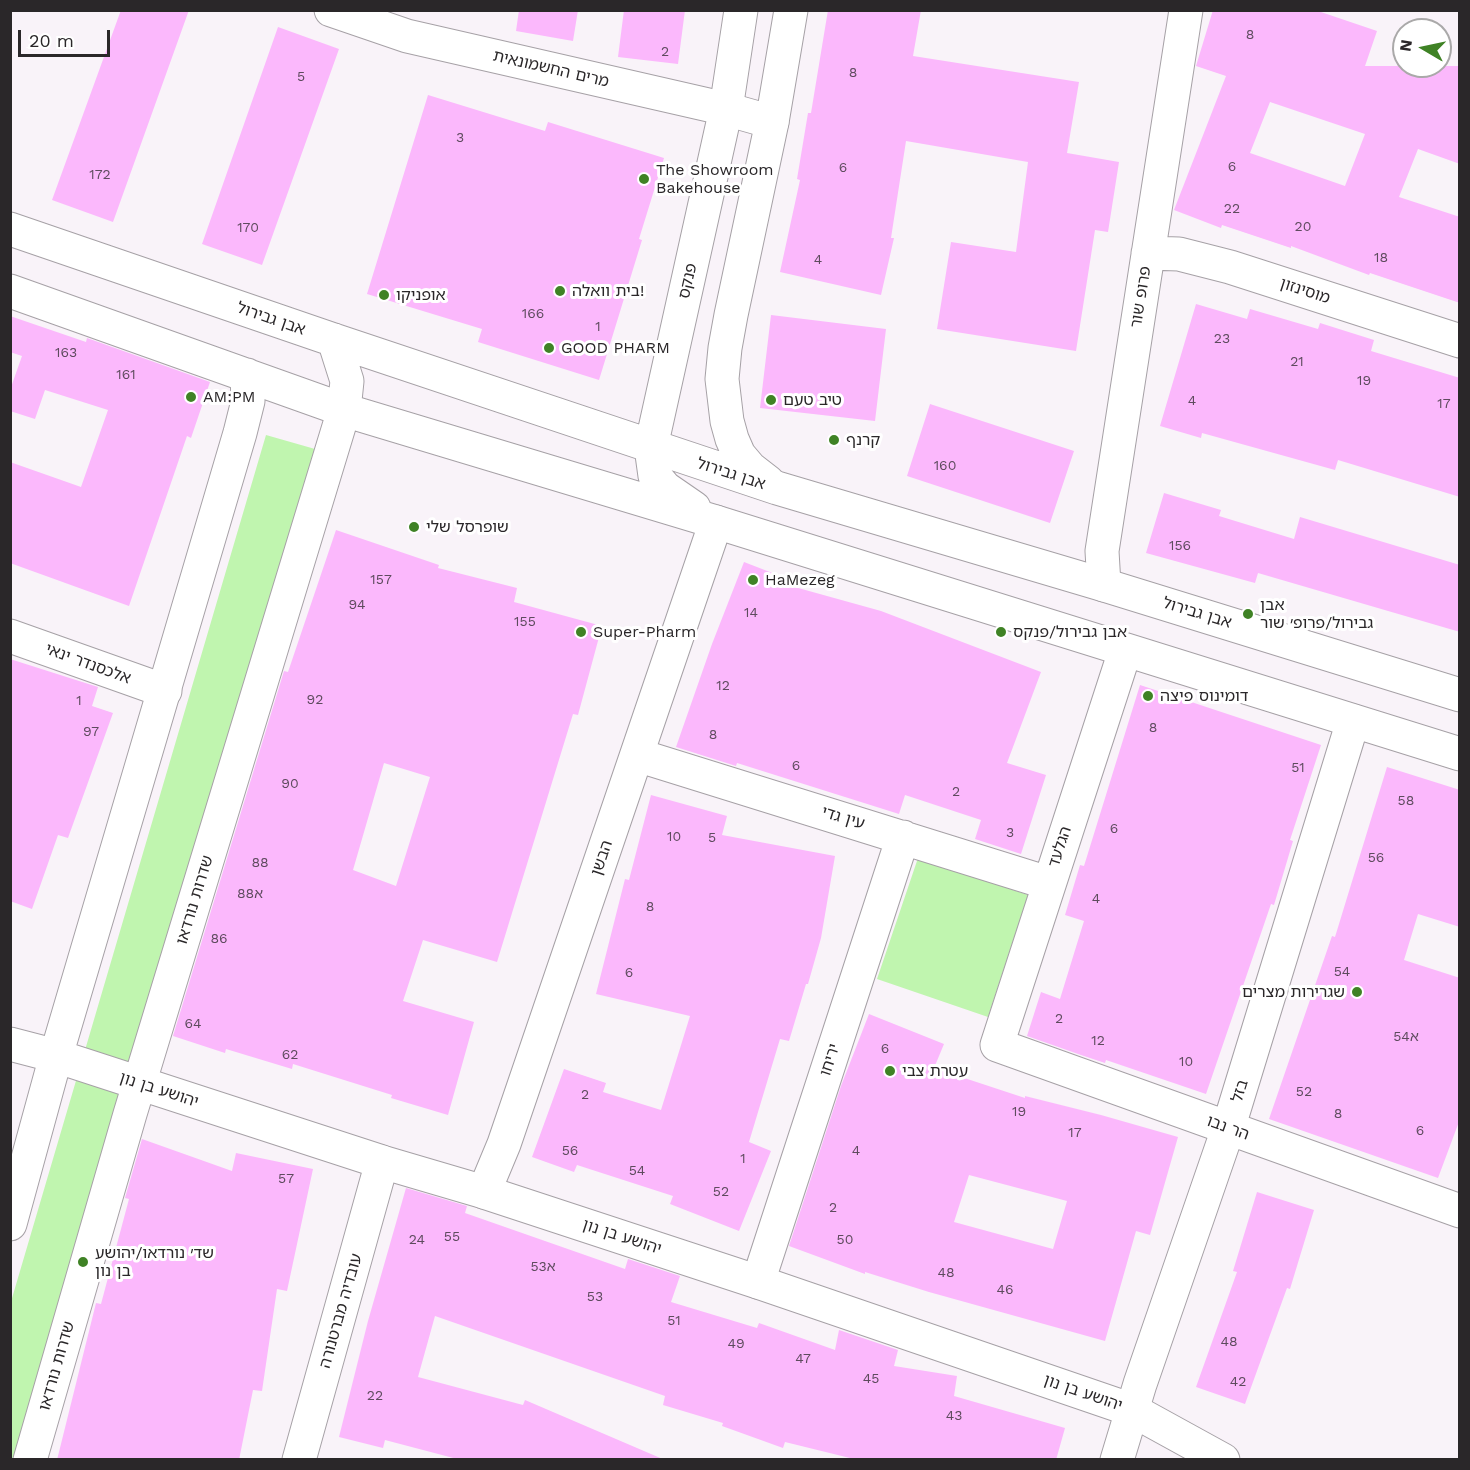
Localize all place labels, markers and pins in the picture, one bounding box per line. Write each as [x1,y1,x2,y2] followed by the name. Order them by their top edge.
[656,160,774,198] place label: The Showroom Bakehouse
[637,172,651,186] marker: The Showroom Bakehouse
[572,281,644,301] place label: בית וואלה!
[553,284,567,298] marker: בית וואלה!
[396,285,446,305] place label: אופניקו
[377,288,391,302] marker: אופניקו
[561,338,670,358] place label: GOOD PHARM
[542,341,556,355] marker: GOOD PHARM
[203,387,255,407] place label: AM:PM
[184,390,198,404] marker: AM:PM
[783,390,842,410] place label: טיב טעם
[764,393,778,407] marker: טיב טעם
[846,430,880,450] place label: קרנף
[827,433,841,447] marker: קרנף
[426,517,509,537] place label: שופרסל שלי
[407,520,421,534] marker: שופרסל שלי
[765,570,835,590] place label: HaMezeg
[746,573,760,587] marker: HaMezeg
[1260,595,1373,633] place label: אבן גבירול/פרופ׳ שור
[1241,607,1255,621] marker: אבן גבירול/פרופ׳ שור
[593,622,696,642] place label: Super-Pharm
[1013,622,1127,642] place label: אבן גבירול/פנקס
[574,625,588,639] marker: Super-Pharm
[994,625,1008,639] marker: אבן גבירול/פנקס
[1160,686,1249,706] place label: דומינוס פיצה
[1141,689,1155,703] marker: דומינוס פיצה
[1242,982,1345,1002] place label: שגרירות מצרים
[1350,985,1364,999] marker: שגרירות מצרים
[902,1061,968,1081] place label: עטרת צבי
[883,1064,897,1078] marker: עטרת צבי
[95,1243,214,1281] place label: שד׳ נורדאו/יהושע בן נון
[76,1255,90,1269] marker: שד׳ נורדאו/יהושע בן נון

